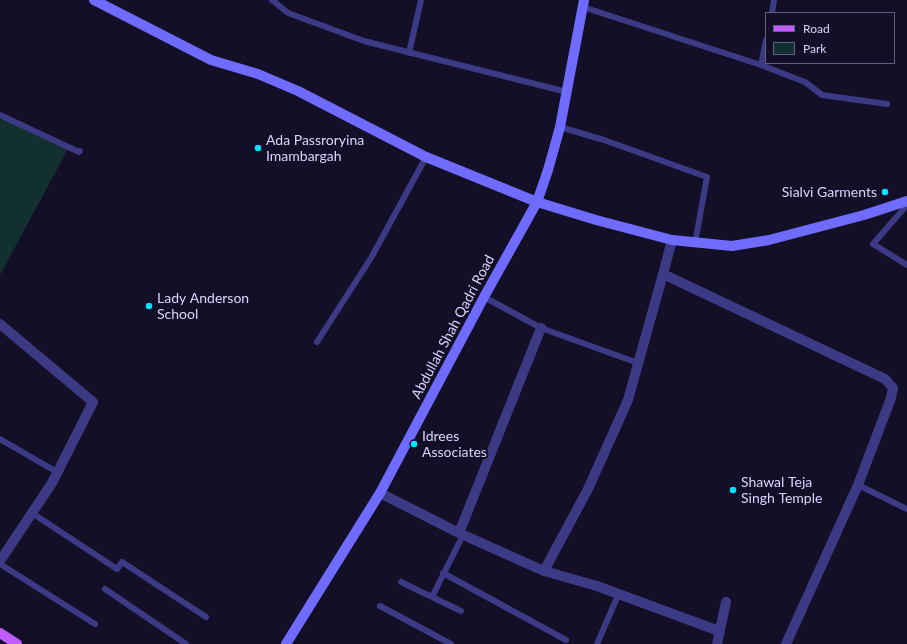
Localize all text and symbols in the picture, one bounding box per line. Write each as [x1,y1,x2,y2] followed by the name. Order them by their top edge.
[765,12,895,64] legend
[803,21,830,36] text: Road
[803,41,826,56] text: Park
[266,132,364,164] place label: Ada Passroryina Imambargah
[253,143,263,153] marker: Ada Passroryina Imambargah
[782,184,877,200] place label: Sialvi Garments
[880,187,890,197] marker: Sialvi Garments
[408,252,498,402] street label: Abdullah Shah Qadri Road
[157,290,249,322] place label: Lady Anderson School
[144,301,154,311] marker: Lady Anderson School
[422,428,487,460] place label: Idrees Associates
[409,439,419,449] marker: Idrees Associates
[741,474,822,506] place label: Shawal Teja Singh Temple
[728,485,738,495] marker: Shawal Teja Singh Temple

